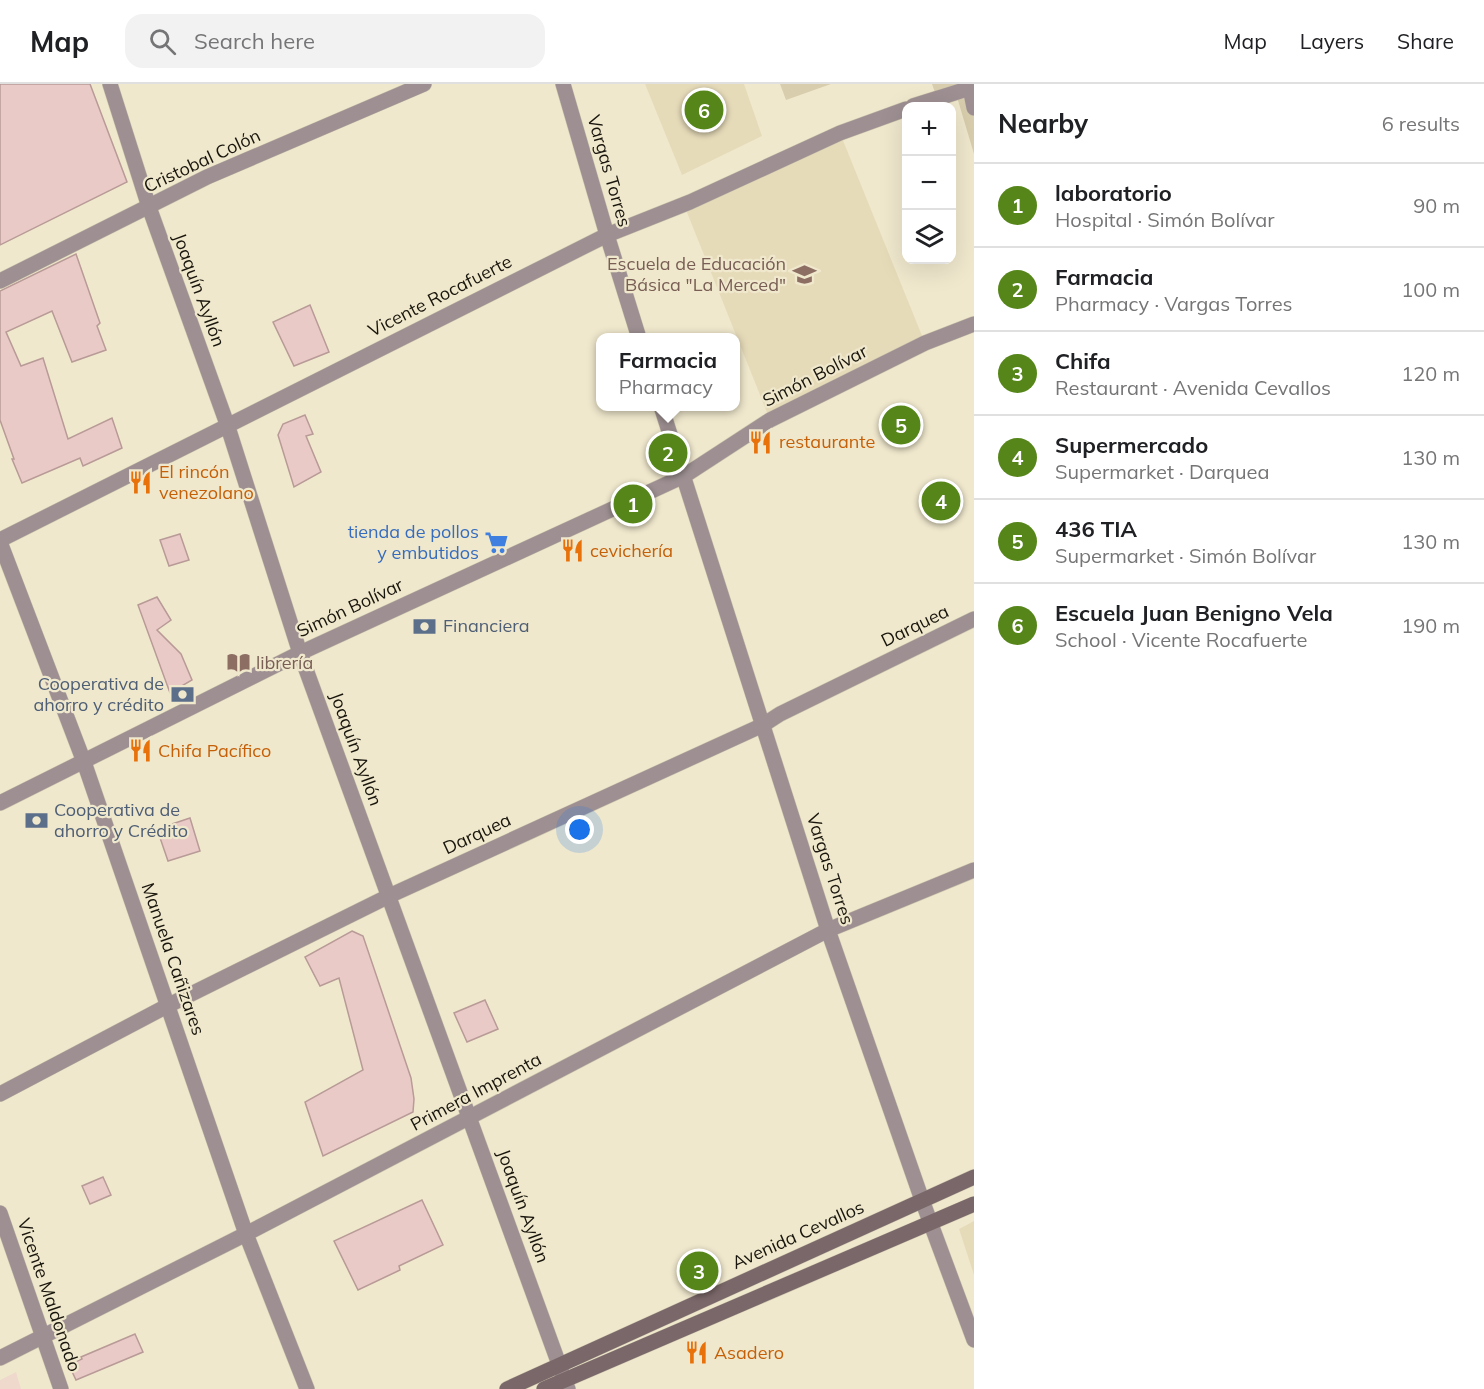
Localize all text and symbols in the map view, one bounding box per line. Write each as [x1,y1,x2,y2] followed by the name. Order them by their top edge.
[125,14,545,68] search box
[30,24,89,59] text: Map
[146,25,179,58] icon: search
[194,27,315,55] text: Search here
[1224,28,1267,54] text: Map
[1300,28,1364,54] text: Layers
[1397,28,1454,54] text: Share
[684,87,724,132] pin: 6
[902,102,956,264] map controls
[902,102,956,156] button: +
[998,107,1088,140] text: Nearby
[1382,111,1460,136] text: 6 results
[583,112,636,230] street label: Vargas Torres
[140,123,264,198] street label: Cristobal Colón
[902,156,956,210] button: −
[1055,179,1172,207] text: laboratorio
[1012,193,1024,218] text: 1
[1413,193,1460,218] text: 90 m
[1055,207,1275,232] text: Hospital · Simón Bolívar
[902,210,956,264] button: layers
[168,230,231,350] street label: Joaquín Ayllón
[364,249,515,342] street label: Vicente Rocafuerte
[607,252,786,296] place label: Escuela de Educación Básica "La Merced"
[791,261,817,287] school or university icon: Escuela de Educación Básica "La Merced"
[1055,263,1153,291] text: Farmacia
[1012,277,1024,302] text: 2
[1401,277,1460,302] text: 100 m
[1055,291,1293,316] text: Pharmacy · Vargas Torres
[596,333,740,411] popup
[758,339,871,412] street label: Simón Bolívar
[619,346,717,374] text: Farmacia
[1055,347,1111,375] text: Chifa
[1012,361,1024,386] text: 3
[1401,361,1460,386] text: 120 m
[619,374,713,399] text: Pharmacy
[1055,375,1331,400] text: Restaurant · Avenida Cevallos
[882,402,920,448] pin: 5
[748,429,774,455] restaurant icon: restaurante
[648,430,688,476] pin: 2
[779,430,875,453] place label: restaurante
[1055,431,1208,459] text: Supermercado
[1012,445,1024,470] text: 4
[1401,445,1460,470] text: 130 m
[1055,459,1269,484] text: Supermarket · Darquea
[159,460,254,504] place label: El rincón venezolano
[128,469,154,495] restaurant icon: El rincón venezolano
[922,478,960,524] pin: 4
[614,482,652,526] pin: 1
[1055,515,1137,543] text: 436 TIA
[348,520,479,564] place label: tienda de pollos y embutidos
[484,529,510,555] supermarket icon: tienda de pollos y embutidos
[1012,529,1024,554] text: 5
[1401,529,1460,554] text: 130 m
[559,538,585,564] restaurant icon: cevichería
[590,539,673,562] place label: cevichería
[1055,543,1316,568] text: Supermarket · Simón Bolívar
[293,573,407,642] street label: Simón Bolívar
[877,599,952,652] street label: Darquea
[1055,599,1333,627] text: Escuela Juan Benigno Vela
[412,613,438,639] bank icon: Financiera
[1012,613,1024,638] text: 6
[1401,613,1460,638] text: 190 m
[443,614,530,637] place label: Financiera
[1055,627,1307,652] text: School · Vicente Rocafuerte
[225,650,251,676] library icon: librería
[256,651,313,674] place label: librería
[33,672,164,716] place label: Cooperativa de ahorro y crédito
[169,681,195,707] bank icon: Cooperativa de ahorro y crédito
[325,689,388,809] street label: Joaquín Ayllón
[127,738,153,764] restaurant icon: Chifa Pacífico
[158,739,271,762] place label: Chifa Pacífico
[54,798,188,842] place label: Cooperativa de ahorro y Crédito
[23,807,49,833] bank icon: Cooperativa de ahorro y Crédito
[439,808,514,859] street label: Darquea
[802,810,859,927] street label: Vargas Torres
[565,815,594,844] your location
[137,880,210,1038] street label: Manuela Cañizares
[406,1047,545,1136] street label: Primera Imprenta
[492,1146,555,1266] street label: Joaquín Ayllón
[728,1195,868,1274] street label: Avenida Cevallos
[12,1215,86,1375] street label: Vicente Maldonado
[680,1248,718,1294] pin: 3
[683,1340,709,1366] restaurant icon: Asadero
[714,1341,784,1364] place label: Asadero

